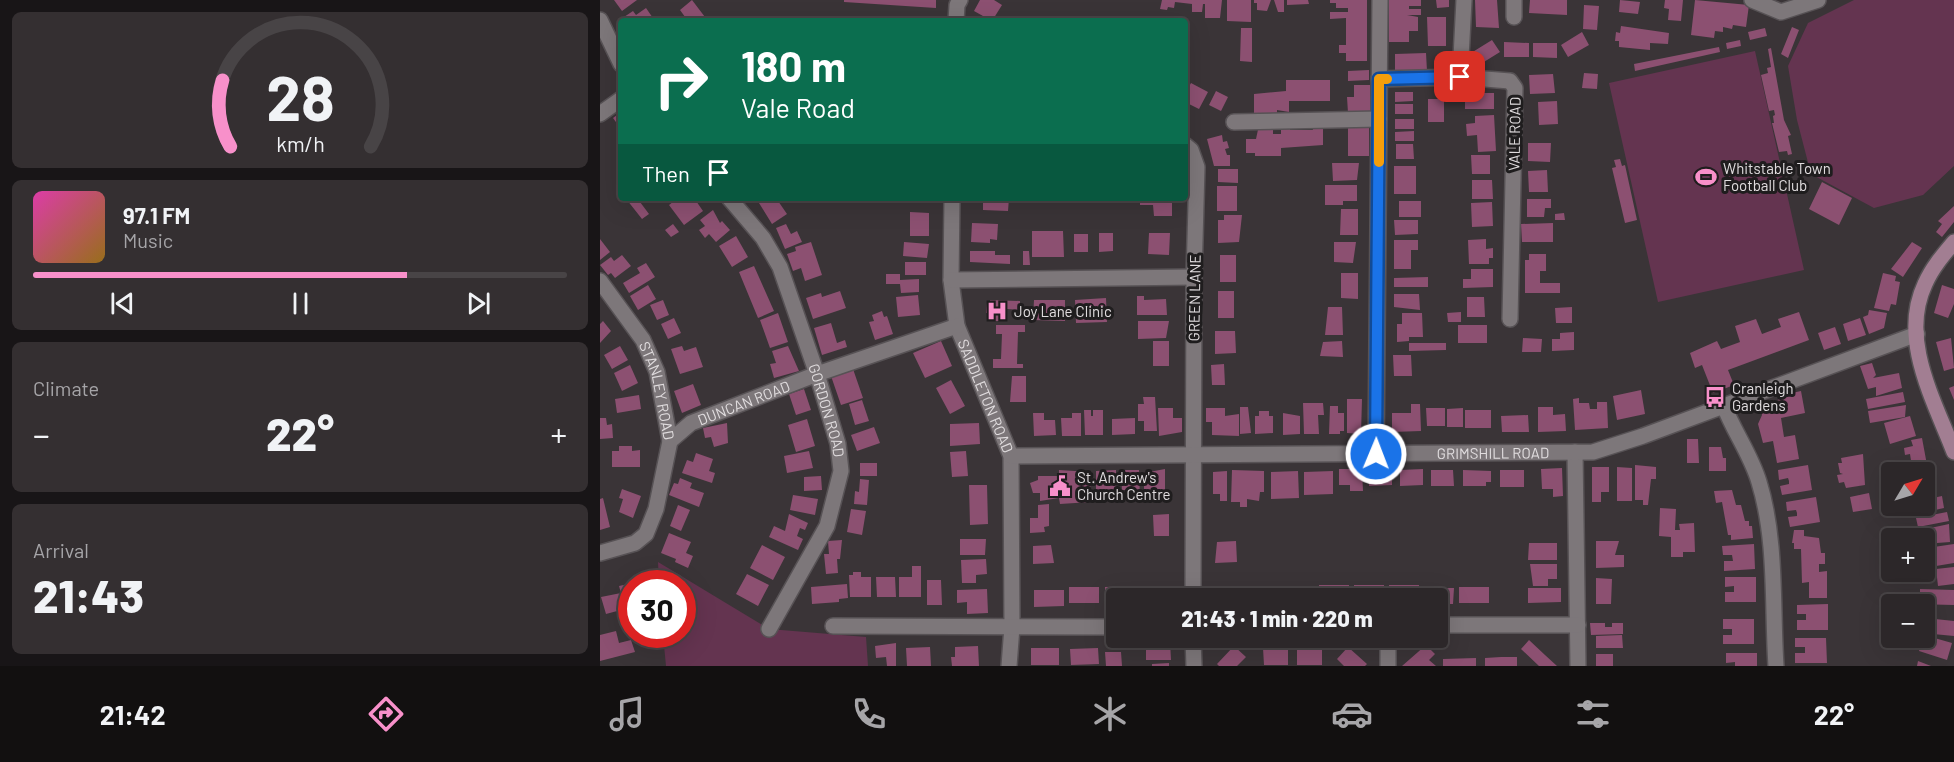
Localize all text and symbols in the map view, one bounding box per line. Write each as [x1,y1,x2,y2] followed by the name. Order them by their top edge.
[741,40,846,90] text: 180 m
[642,42,720,120] icon: right
[1434,51,1485,102] pin
[266,59,334,133] text: 28
[1443,60,1476,93] icon: arrive
[741,91,855,123] text: Vale Road
[1504,97,1524,171] street label: VALE ROAD
[276,131,324,156] text: km/h
[702,156,735,189] icon: arrive
[1723,159,1831,194] place label: Whitstable Town Football Club
[642,160,690,186] text: Then
[1694,165,1718,189] sports icon: Whitstable Town Football Club
[123,202,190,228] text: 97.1 FM
[123,228,173,252] text: Music
[1184,254,1204,342] street label: GREEN LANE
[106,287,139,320] icon: previous
[284,287,317,320] icon: pause
[462,287,495,320] icon: next
[985,299,1009,323] hospital icon: Joy Lane Clinic
[1014,302,1112,320] place label: Joy Lane Clinic
[954,336,1018,455] street label: SADDLETON ROAD
[636,338,679,441] street label: STANLEY ROAD
[805,361,848,458] street label: GORDON ROAD
[33,376,99,400] text: Climate
[695,377,792,429] street label: DUNCAN ROAD
[1732,379,1794,414] place label: Cranleigh Gardens
[1703,385,1727,409] bus stop icon: Cranleigh Gardens
[266,406,334,460] text: 22°
[33,414,50,454] text: −
[550,414,567,454] text: +
[1344,422,1408,486] position arrow
[1437,443,1549,462] street label: GRIMSHILL ROAD
[1881,462,1935,516] north arrow
[1881,462,1935,648] map controls
[1077,468,1171,503] place label: St. Andrew's Church Centre
[1048,474,1072,498] public building icon: St. Andrew's Church Centre
[1881,528,1935,582] button: +
[33,538,89,562] text: Arrival
[33,568,144,622] text: 21:43
[618,570,696,648] speed limit sign: 30
[1881,594,1935,648] button: −
[1181,605,1373,631] text: 21:43 · 1 min · 220 m
[365,693,407,735] icon: directions
[606,693,648,735] icon: music
[848,693,890,735] icon: phone
[1089,693,1131,735] icon: climate
[1331,693,1373,735] icon: car
[1572,693,1614,735] icon: filters
[100,698,166,730] text: 21:42
[1814,698,1854,730] text: 22°

